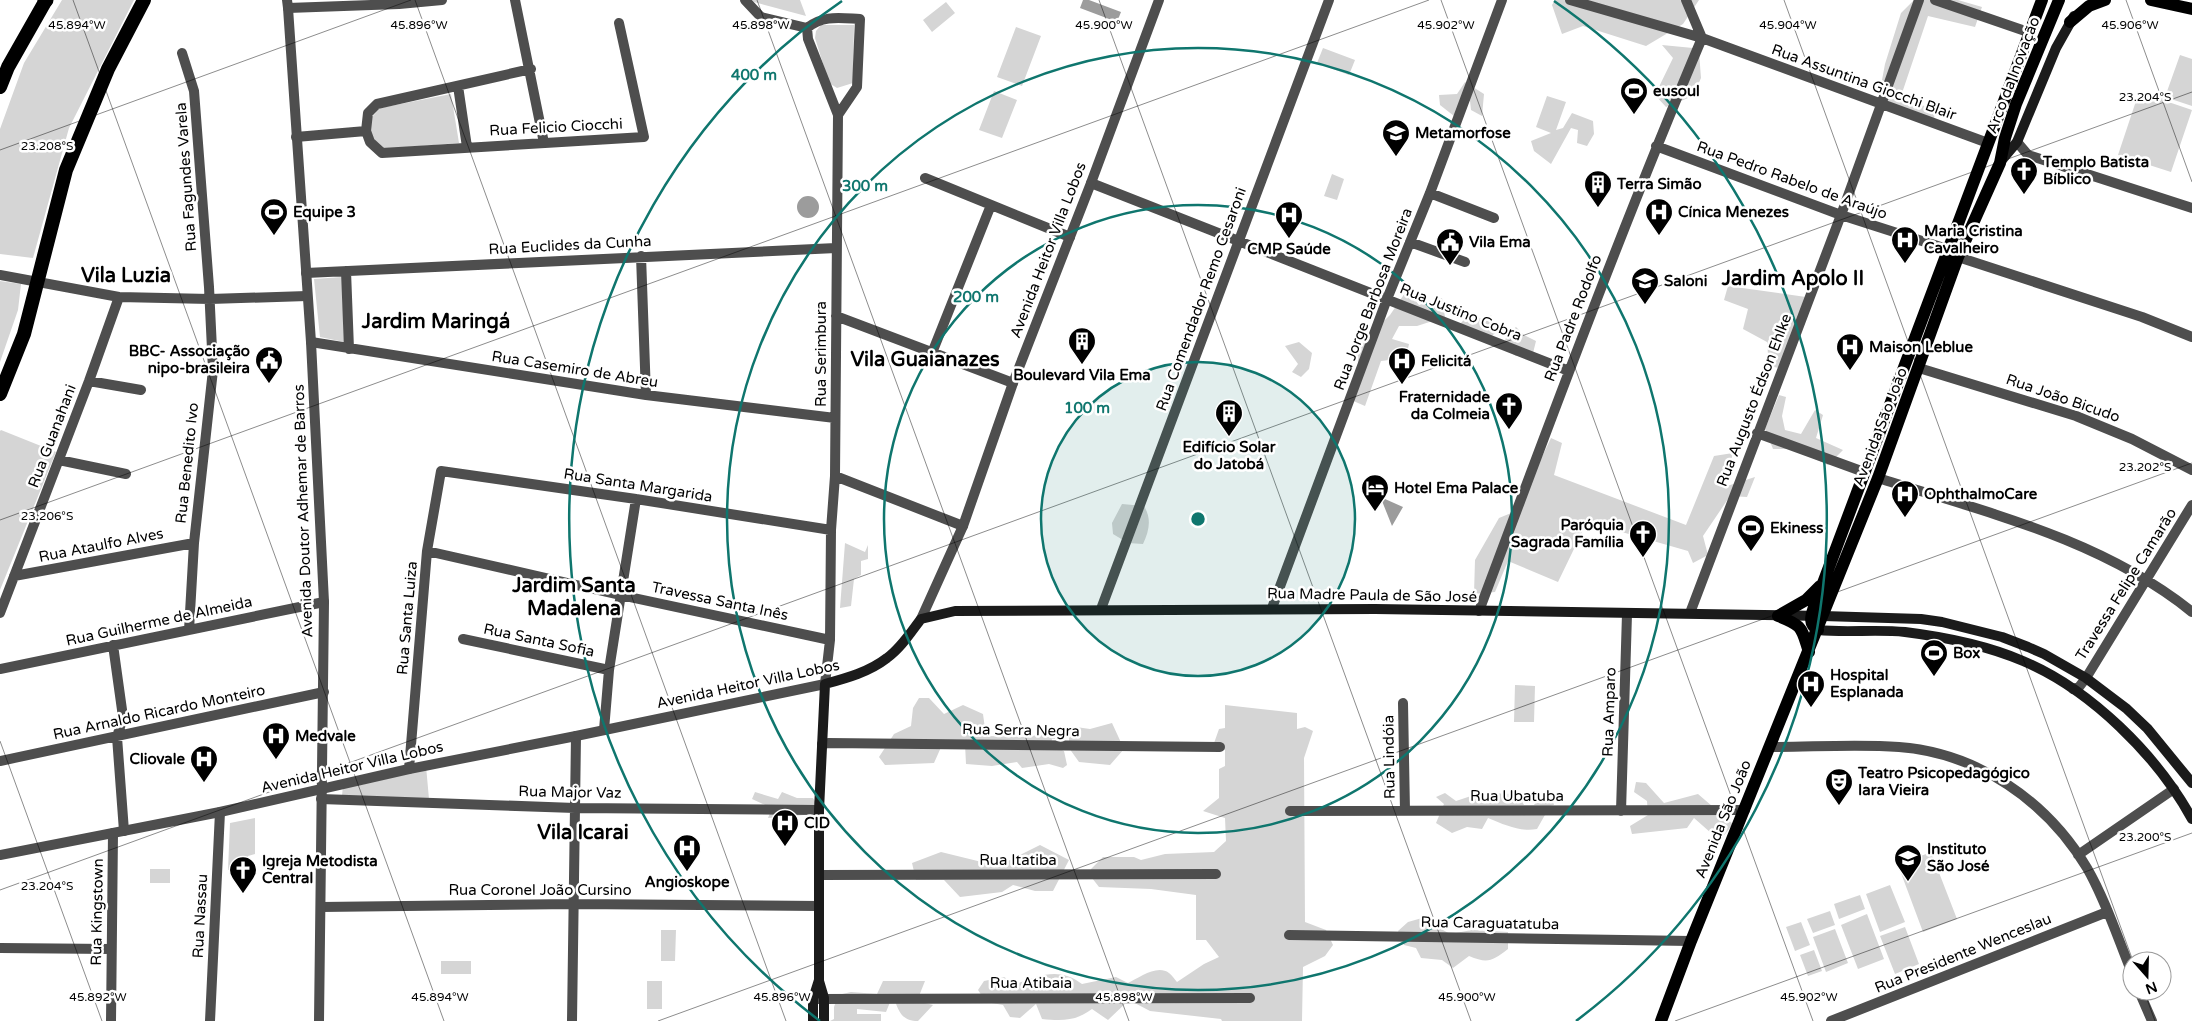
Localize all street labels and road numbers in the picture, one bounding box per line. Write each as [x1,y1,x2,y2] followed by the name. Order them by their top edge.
[1982,14,2044,136] street label: Arco da Inovação
[1769,40,1959,124] street label: Rua Assuntina Giocchi Blair
[172,102,200,252] street label: Rua Fagundes Varela
[489,115,623,139] street label: Rua Felicio Ciocchi
[1694,137,1890,223] street label: Rua Pedro Rabelo de Araújo
[1006,160,1090,340] street label: Avenida Heitor Villa Lobos
[1152,185,1250,413] street label: Rua Comendador Remo Cesaroni
[1330,205,1416,393] street label: Rua Jorge Barbosa Moreira
[488,232,652,258] street label: Rua Euclides da Cunha
[1541,252,1605,384] street label: Rua Padre Rodolfo
[1397,279,1525,345] street label: Rua Justino Cobra
[812,301,830,407] street label: Rua Serimbura
[1713,311,1795,489] street label: Rua Augusto Édson Ehlke
[490,347,660,391] street label: Rua Casemiro de Abreu
[1849,365,1911,489] street label: Avenida São João
[2004,370,2122,426] street label: Rua João Bicudo
[24,382,80,490] street label: Rua Guanahani
[290,384,316,638] street label: Avenida Doutor Adhemar de Barros
[172,402,202,524] street label: Rua Benedito Ivo
[562,464,714,506] street label: Rua Santa Margarida
[2072,505,2180,663] street label: Travessa Felipe Camarão
[37,524,165,566] street label: Rua Ataulfo Alves
[393,560,421,676] street label: Rua Santa Luiza
[650,578,790,624] street label: Travessa Santa Inês
[1267,584,1477,606] street label: Rua Madre Paula de São José
[64,592,254,650] street label: Rua Guilherme de Almeida
[482,619,596,661] street label: Rua Santa Sofia
[655,656,841,712] street label: Avenida Heitor Villa Lobos
[1598,667,1620,757] street label: Rua Amparo
[51,681,267,743] street label: Rua Arnaldo Ricardo Monteiro
[1379,715,1399,799] street label: Rua Lindóia
[962,720,1080,740] street label: Rua Serra Negra
[259,737,445,797] street label: Avenida Heitor Villa Lobos
[1691,757,1755,881] street label: Avenida São João
[518,782,622,802] street label: Rua Major Vaz
[1470,787,1564,805] street label: Rua Ubatuba
[979,851,1057,869] street label: Rua Itatiba
[87,858,107,966] street label: Rua Kingstown
[189,873,211,959] street label: Rua Nassau
[448,881,632,899] street label: Rua Coronel João Cursino
[1872,909,2054,997] street label: Rua Presidente Wenceslau
[1420,913,1560,933] street label: Rua Caraguatatuba
[990,974,1072,992] street label: Rua Atibaia

